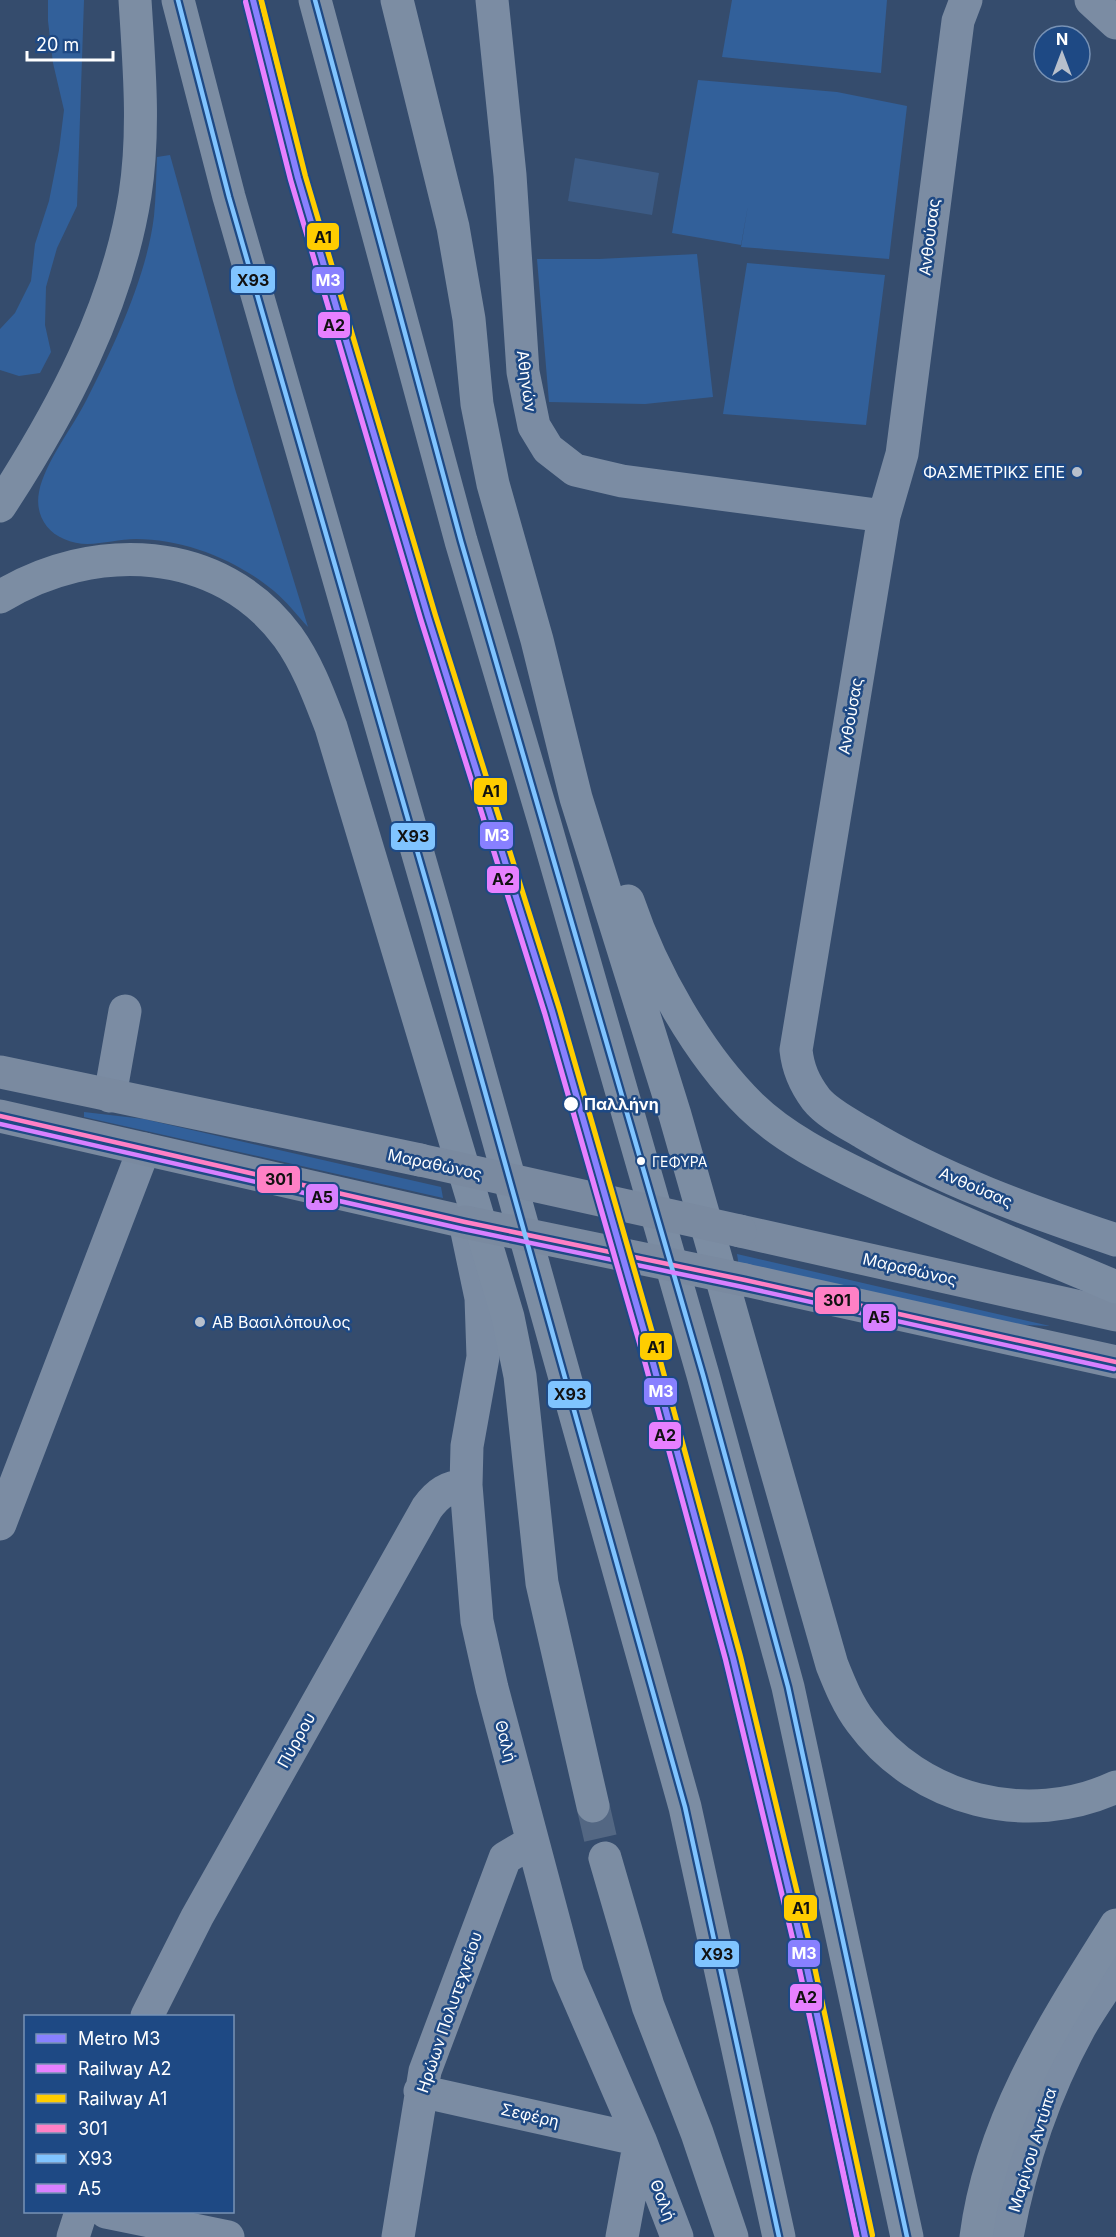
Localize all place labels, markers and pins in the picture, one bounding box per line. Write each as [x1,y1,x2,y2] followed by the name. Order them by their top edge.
[923,462,1065,482] place label: ΦΑΣΜΕΤΡΙΚΣ ΕΠΕ
[1070,465,1084,479] marker: ΦΑΣΜΕΤΡΙΚΣ ΕΠΕ
[584,1094,659,1114] place label: Παλλήνη
[562,1095,580,1113] marker: Παλλήνη
[652,1153,708,1170] place label: ΓΕΦΥΡΑ
[635,1155,647,1167] marker: ΓΕΦΥΡΑ
[212,1312,351,1332] place label: ΑΒ Βασιλόπουλος
[193,1315,207,1329] marker: ΑΒ Βασιλόπουλος

